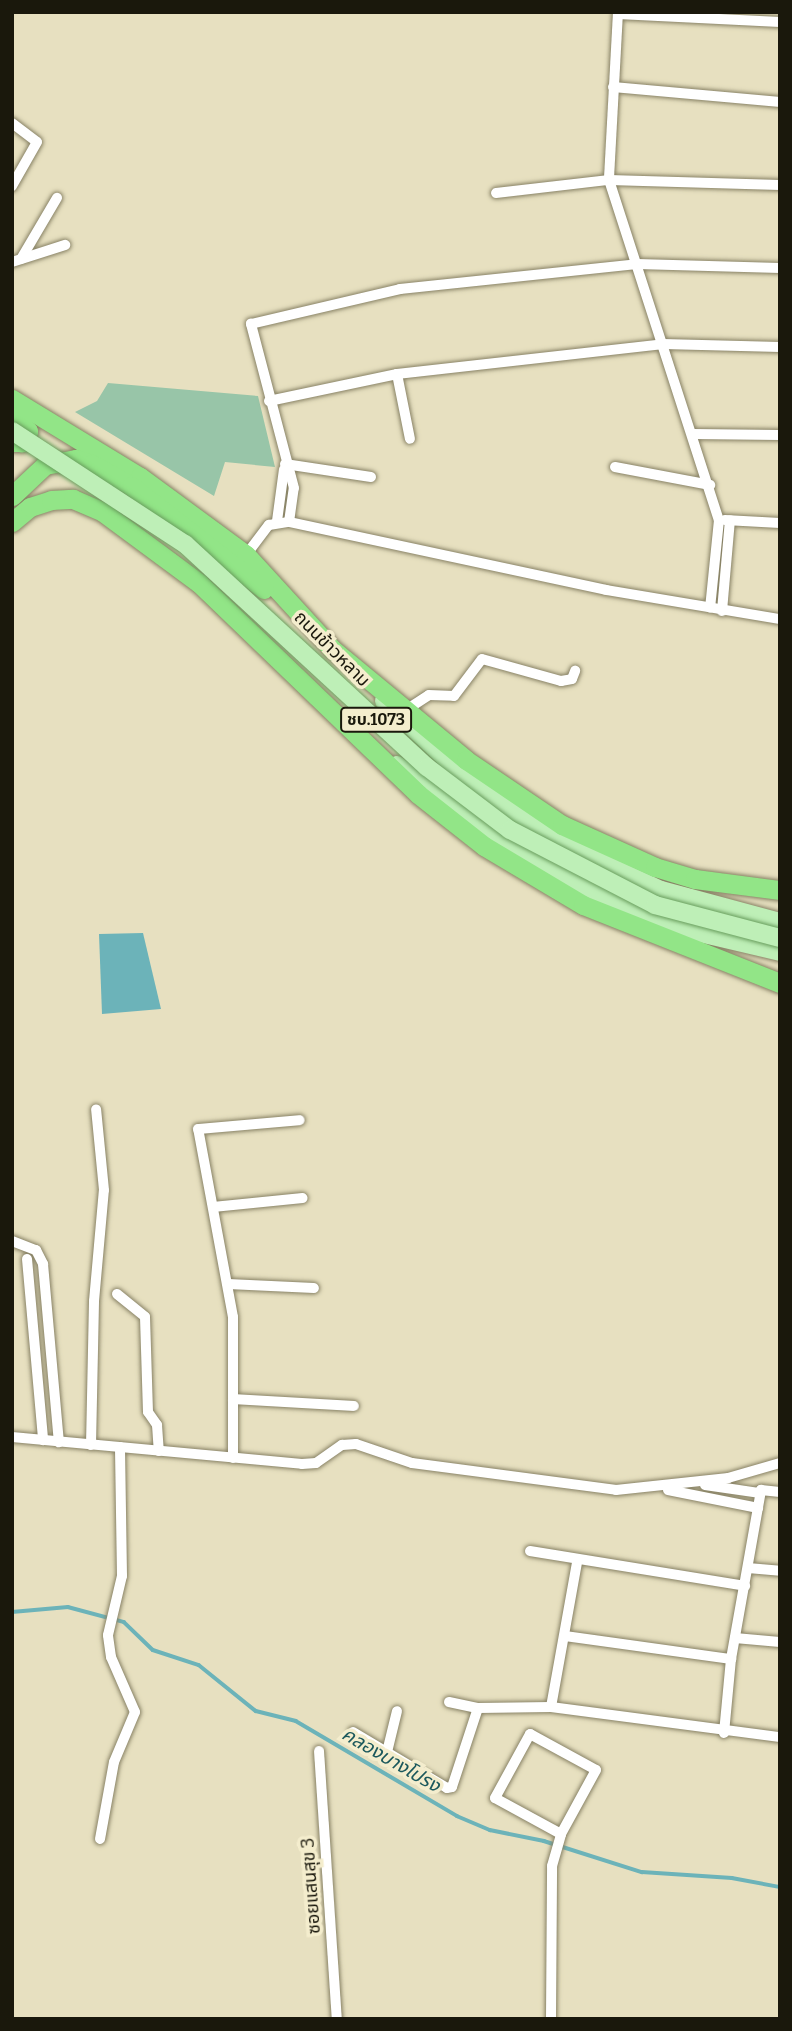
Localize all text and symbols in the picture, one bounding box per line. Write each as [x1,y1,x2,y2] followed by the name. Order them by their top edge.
[290,607,374,691] street label: ถนนข้าวหลาม
[339,708,413,733] road number: ชบ.1073
[338,1723,444,1797] water label: คลองบางโปรง
[297,1837,325,1935] street label: ซอยแสนสุข 3

